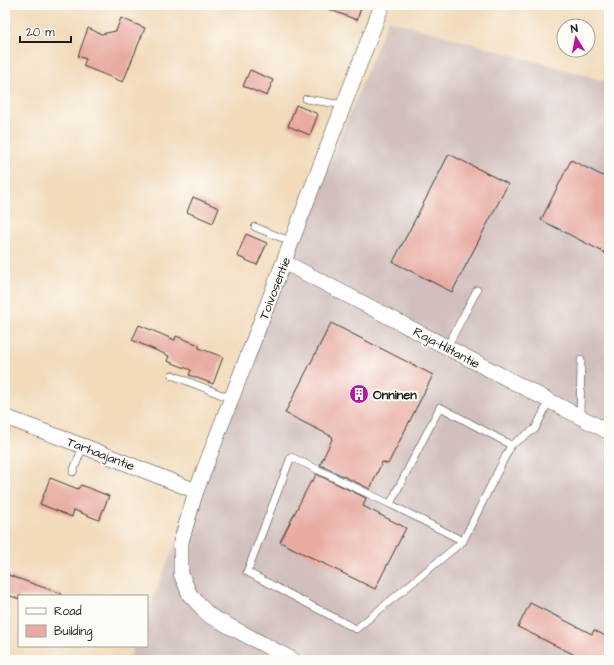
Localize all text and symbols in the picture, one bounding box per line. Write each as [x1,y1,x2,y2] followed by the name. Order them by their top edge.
[20,18,71,44] scale bar
[556,18,596,58] north arrow
[570,21,579,37] text: N
[26,24,55,41] text: 20 m
[255,254,295,322] street label: Toivosentie
[410,323,483,373] street label: Raja-Hiltantie
[348,383,370,405] building icon: Onninen
[373,386,417,404] place label: Onninen
[64,433,137,475] street label: Tarhaajantie
[18,595,148,647] legend
[54,603,82,620] text: Road
[54,623,92,641] text: Building

